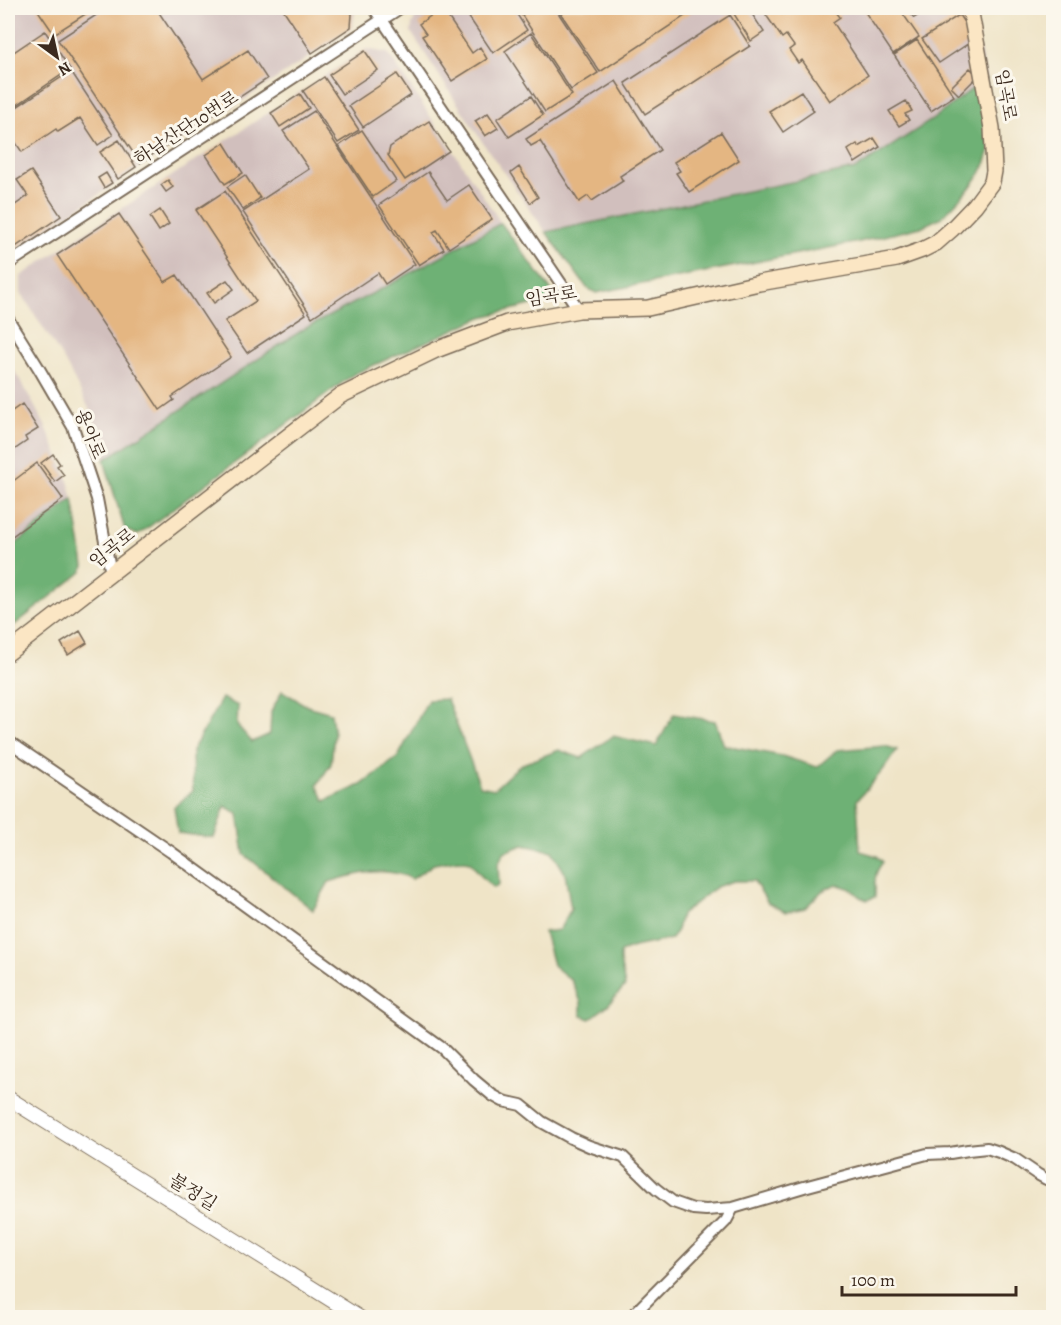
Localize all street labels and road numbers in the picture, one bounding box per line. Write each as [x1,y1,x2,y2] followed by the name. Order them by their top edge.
[990,67,1022,123] street label: 임곡로
[129,85,243,171] street label: 하남산단10번로
[523,280,579,312] street label: 임곡로
[69,405,111,463] street label: 용아로
[84,522,140,574] street label: 임곡로
[165,1168,221,1216] street label: 불정길

